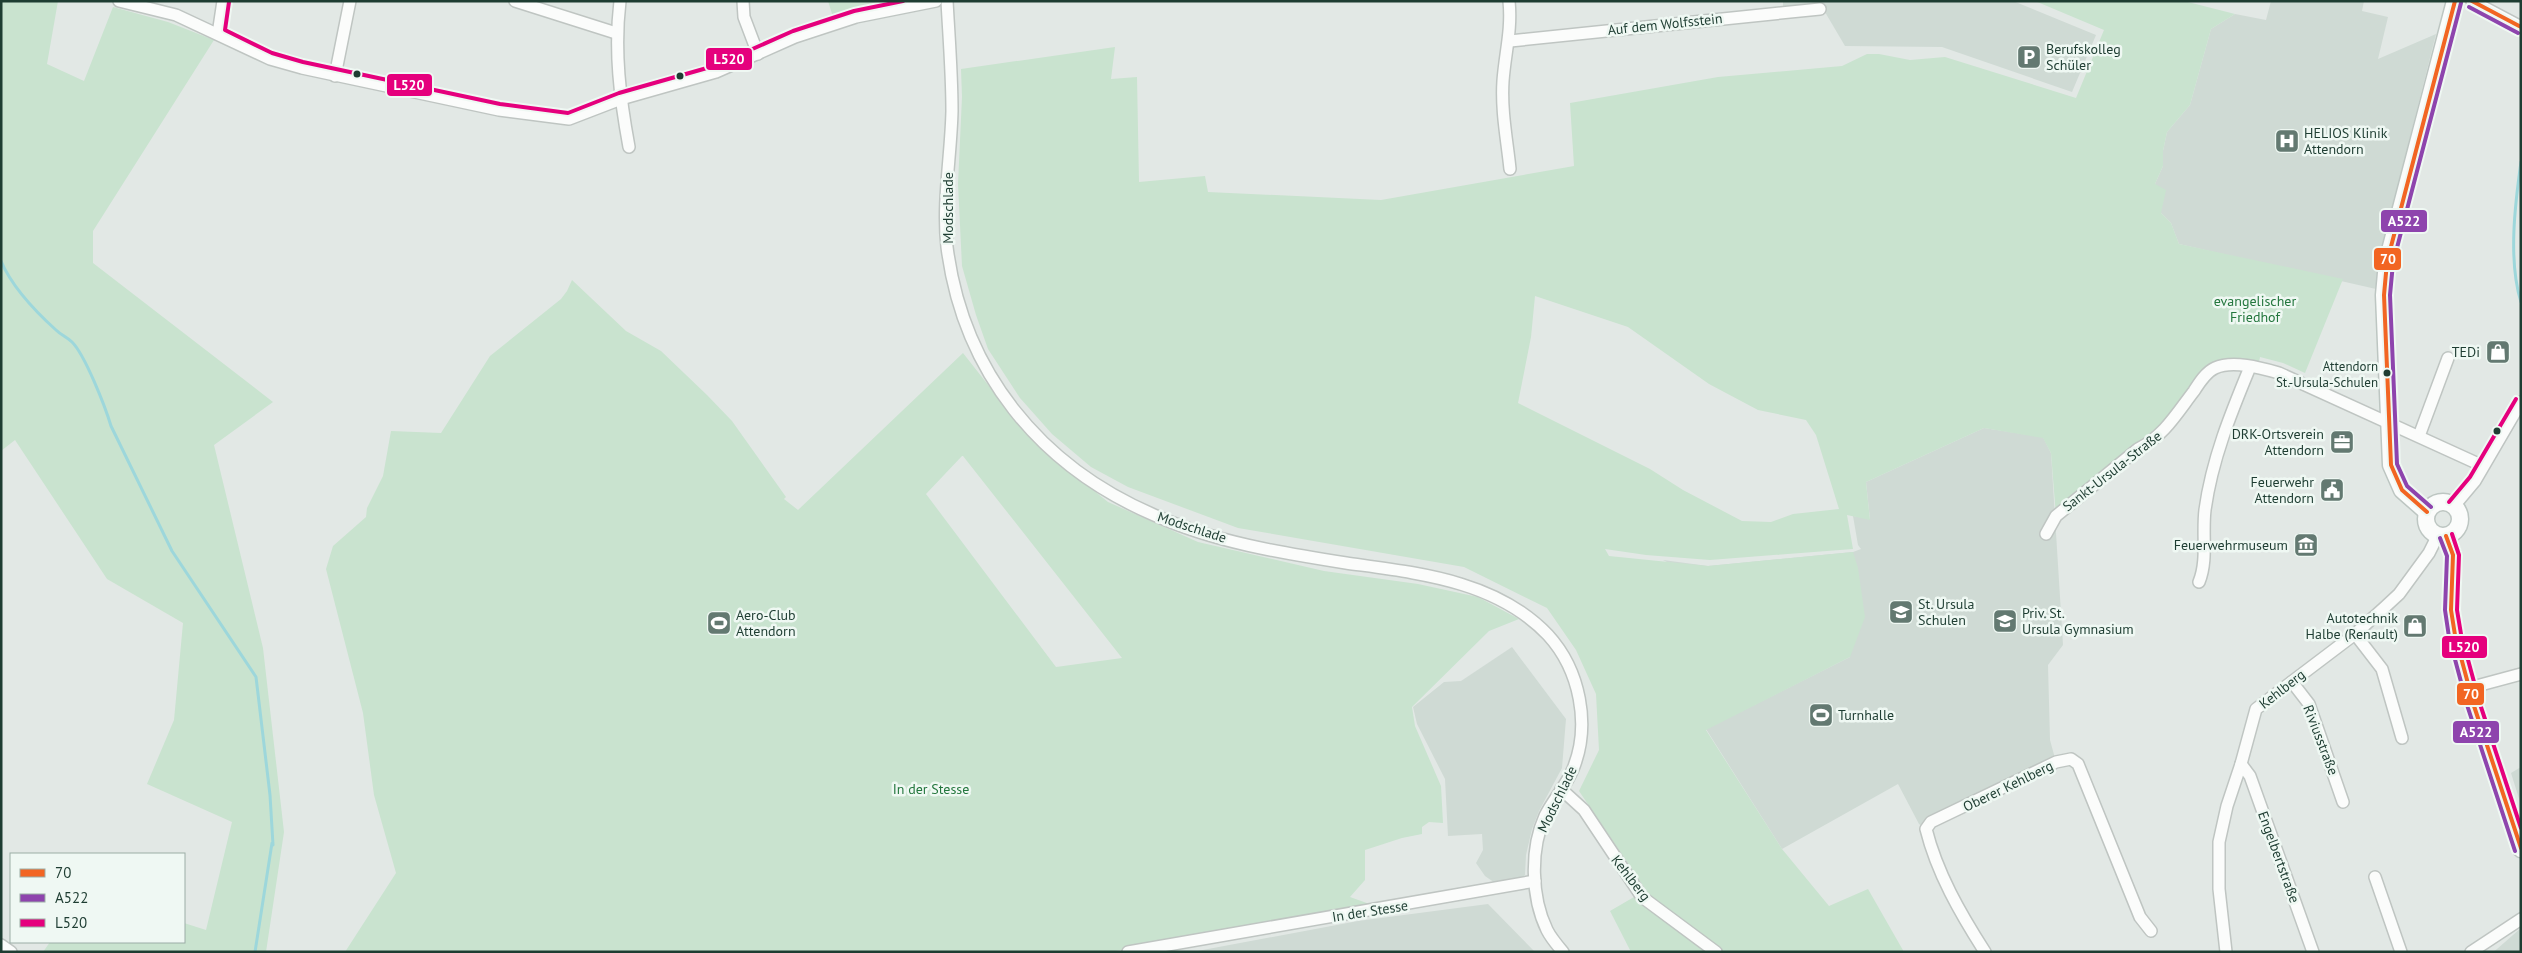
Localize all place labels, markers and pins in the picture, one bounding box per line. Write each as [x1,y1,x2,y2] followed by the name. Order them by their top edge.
[2046,40,2121,74] place label: Berufskolleg Schüler
[2016,44,2042,70] parking icon: Berufskolleg Schüler
[352,69,362,79] unlabelled marker
[675,71,685,81] unlabelled marker
[2304,124,2388,158] place label: HELIOS Klinik Attendorn
[2274,128,2300,154] hospital icon: HELIOS Klinik Attendorn
[2485,339,2511,365] shop icon: TEDi
[2452,343,2480,361] place label: TEDi
[2276,358,2378,391] place label: Attendorn St.-Ursula-Schulen
[2382,368,2392,378] marker: Attendorn St.-Ursula-Schulen
[2232,425,2324,459] place label: DRK-Ortsverein Attendorn
[2492,426,2502,436] unlabelled marker
[2329,429,2355,455] office icon: DRK-Ortsverein Attendorn
[2251,473,2314,507] place label: Feuerwehr Attendorn
[2319,477,2345,503] public building icon: Feuerwehr Attendorn
[2293,532,2319,558] museum icon: Feuerwehrmuseum
[2174,536,2288,554] place label: Feuerwehrmuseum
[1918,595,1974,629] place label: St. Ursula Schulen
[1888,599,1914,625] school or university icon: St. Ursula Schulen
[2022,604,2134,638] place label: Priv. St. Ursula Gymnasium
[736,606,796,640] place label: Aero-Club Attendorn
[1992,608,2018,634] school or university icon: Priv. St. Ursula Gymnasium
[2306,609,2398,643] place label: Autotechnik Halbe (Renault)
[706,610,732,636] sports icon: Aero-Club Attendorn
[2402,613,2428,639] shop icon: Autotechnik Halbe (Renault)
[1808,702,1834,728] sports icon: Turnhalle
[1838,706,1894,724] place label: Turnhalle

